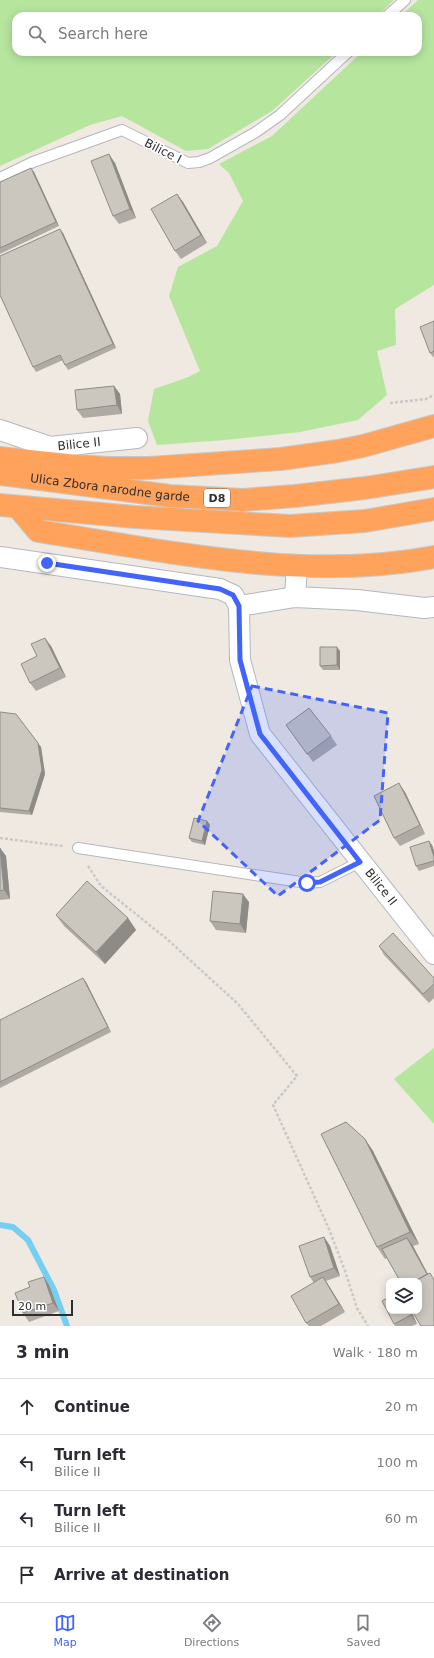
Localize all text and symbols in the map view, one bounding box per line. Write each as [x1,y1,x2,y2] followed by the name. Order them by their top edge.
[12,12,422,56] search box
[26,23,48,45] icon: search
[58,25,148,43] text: Search here
[142,136,184,166] street label: Bilice I
[57,435,101,453] street label: Bilice II
[29,471,190,504] street label: Ulica Zbora narodne garde
[204,489,230,507] road number: D8
[38,554,56,572] route end
[362,866,400,908] street label: Bilice II
[298,874,316,892] route start
[386,1278,422,1314] map controls
[386,1278,422,1314] button: layers
[12,1298,73,1317] scale bar
[18,1300,46,1313] text: 20 m
[16,1342,69,1362] text: 3 min
[333,1345,418,1360] text: Walk · 180 m
[16,1396,38,1418] icon: ahead
[54,1398,130,1416] text: Continue
[385,1399,418,1414] text: 20 m
[54,1446,126,1464] text: Turn left
[16,1452,38,1474] icon: left
[376,1455,418,1470] text: 100 m
[54,1464,101,1479] text: Bilice II
[54,1502,126,1520] text: Turn left
[16,1508,38,1530] icon: left
[385,1511,418,1526] text: 60 m
[54,1520,101,1535] text: Bilice II
[16,1564,38,1586] icon: arrive
[54,1566,229,1584] text: Arrive at destination
[54,1612,77,1649] tab: Map
[184,1612,239,1649] tab: Directions
[346,1612,380,1649] tab: Saved

